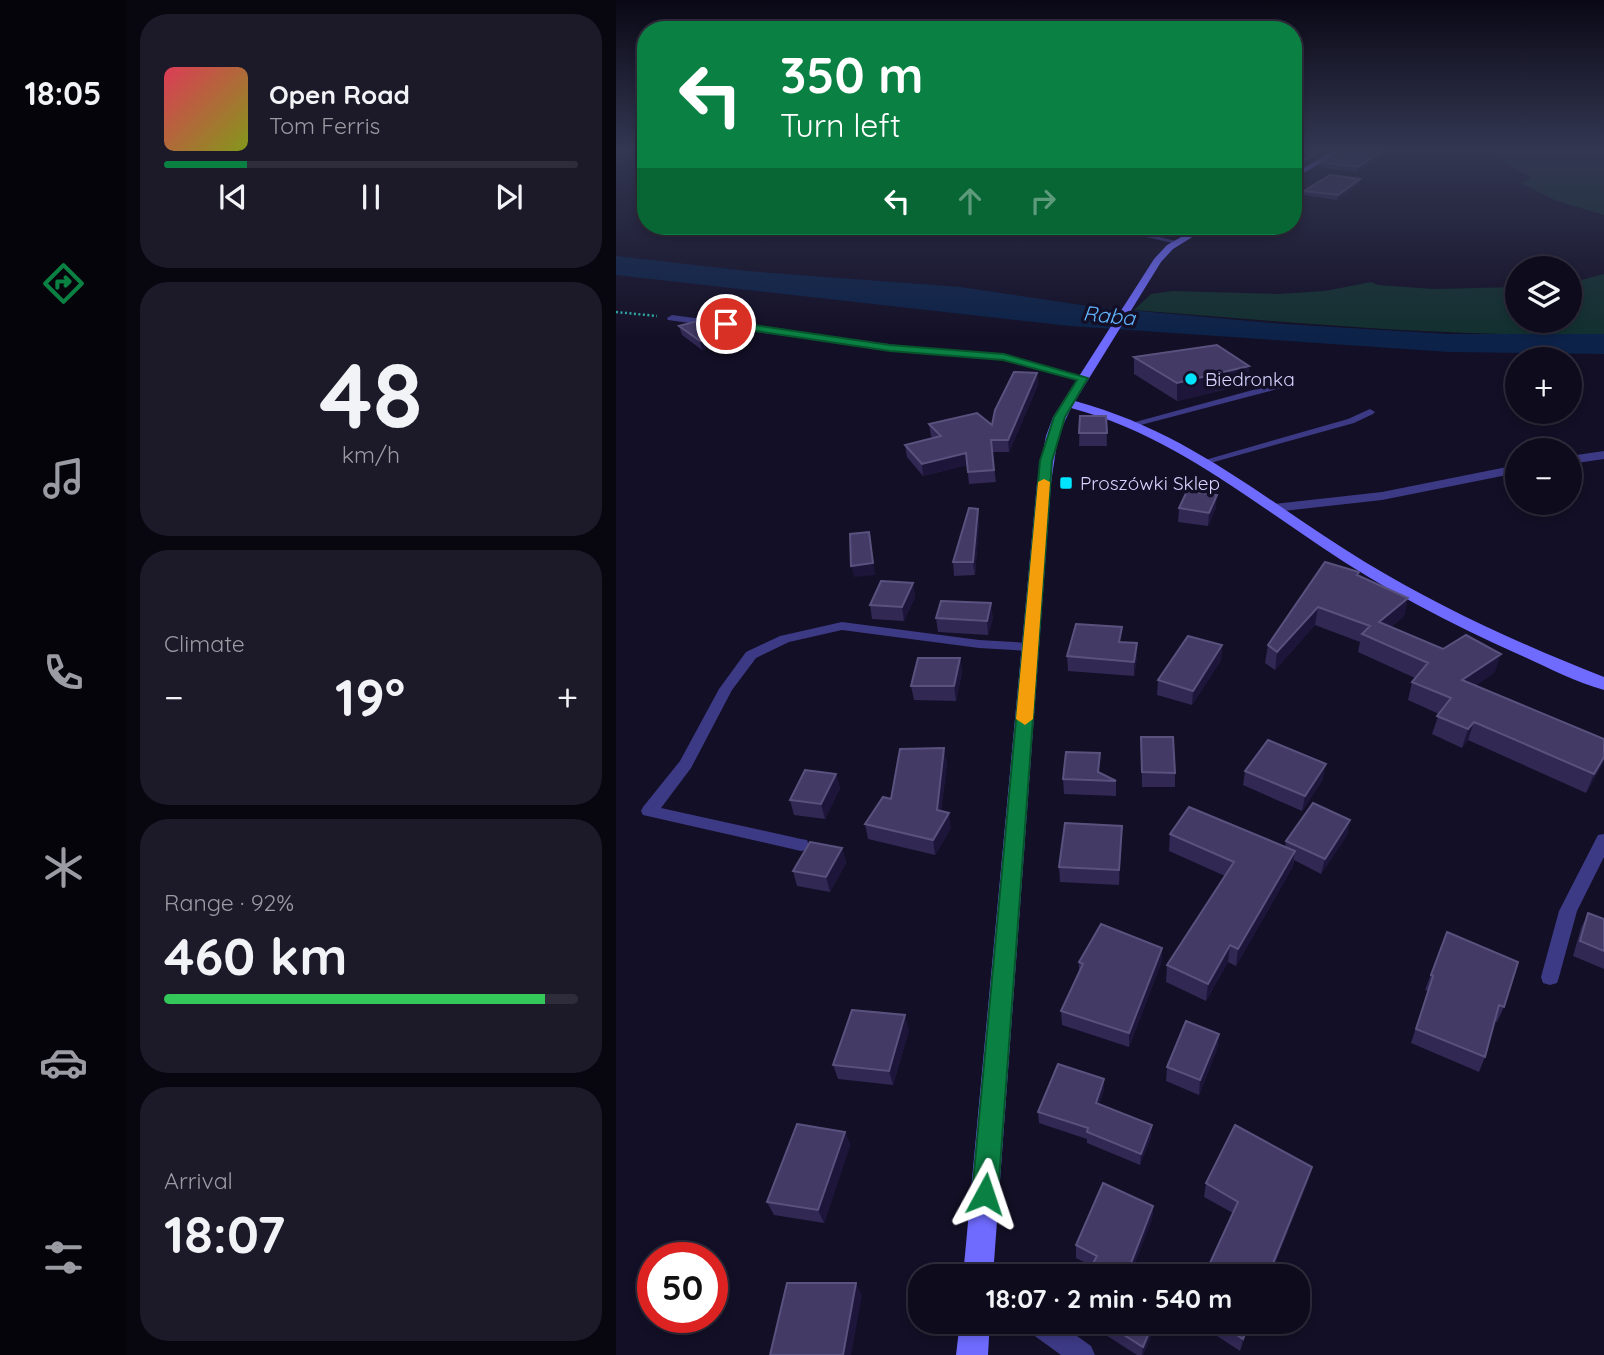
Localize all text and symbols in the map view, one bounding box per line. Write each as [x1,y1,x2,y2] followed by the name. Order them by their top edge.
[780,44,924,105] text: 350 m
[665,49,756,140] icon: left
[25,73,101,113] text: 18:05
[269,78,410,111] text: Open Road
[780,105,901,145] text: Turn left
[269,111,380,140] text: Tom Ferris
[214,178,252,216] icon: previous
[352,178,390,216] icon: pause
[490,178,528,216] icon: next
[878,182,916,220] icon: left
[951,182,989,220] icon: ahead
[1024,182,1062,220] icon: right
[1505,256,1582,515] map controls
[1505,256,1582,333] button: layers
[39,259,88,308] icon: directions
[696,294,756,354] pin
[1082,299,1138,331] water label: Raba
[707,305,745,343] icon: arrive
[319,337,423,451] text: 48
[1505,347,1582,424] button: +
[1205,367,1295,391] place label: Biedronka
[1183,371,1199,387] marker: Biedronka
[1505,438,1582,515] button: −
[342,440,400,469] text: km/h
[39,454,88,503] icon: music
[1080,471,1220,495] place label: Proszówki Sklep
[1058,475,1074,491] marker: Proszówki Sklep
[164,629,245,658] text: Climate
[39,648,88,697] icon: phone
[335,664,405,729] text: 19°
[164,673,184,721] text: −
[557,673,578,721] text: +
[39,843,88,892] icon: climate
[164,888,294,917] text: Range · 92%
[164,923,347,988] text: 460 km
[39,1038,88,1087] icon: car
[948,1157,1022,1231] position arrow
[164,1166,233,1195] text: Arrival
[164,1201,285,1266] text: 18:07
[39,1233,88,1282] icon: filters
[637,1242,728,1333] speed limit sign: 50
[986,1282,1232,1315] text: 18:07 · 2 min · 540 m

